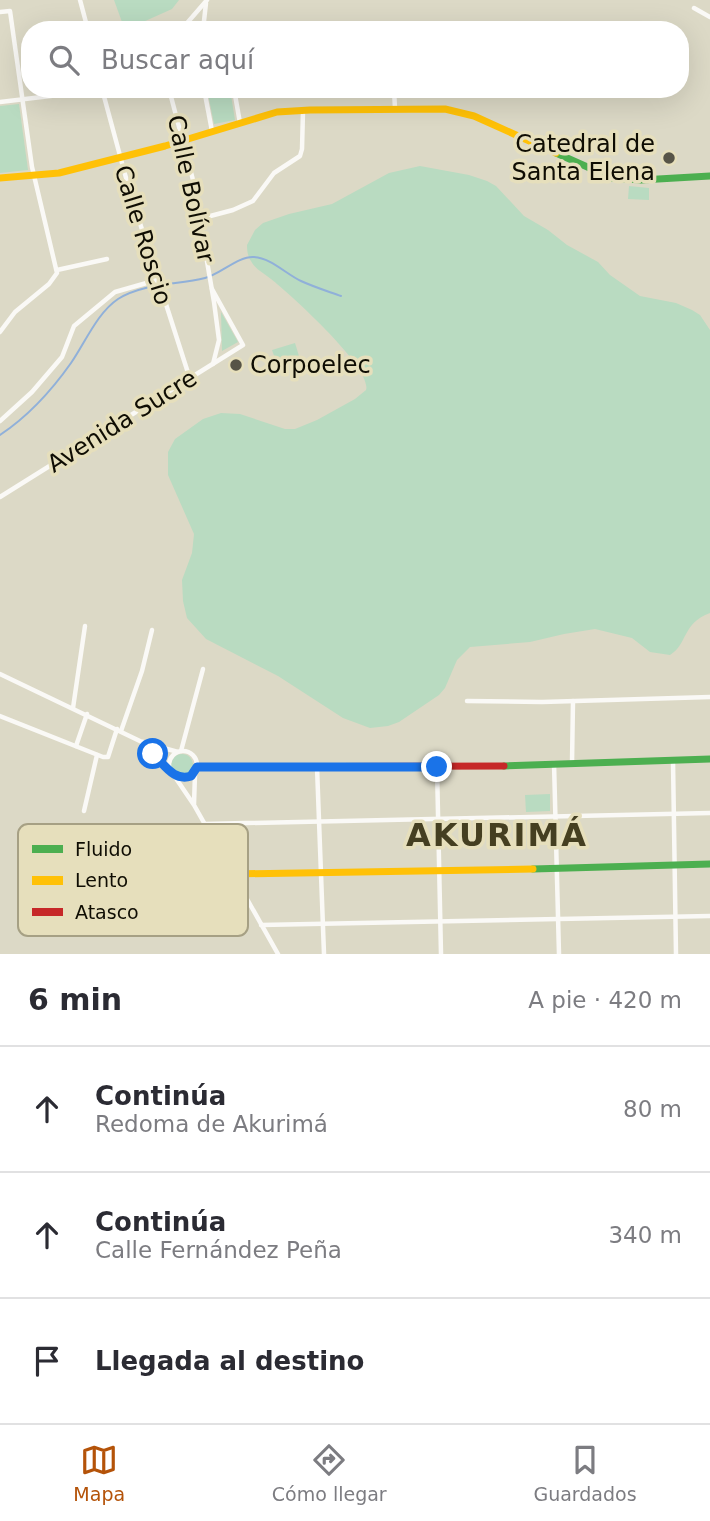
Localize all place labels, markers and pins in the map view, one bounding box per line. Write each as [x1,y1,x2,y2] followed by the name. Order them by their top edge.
[512,130,655,186] place label: Catedral de Santa Elena
[661,150,677,166] marker: Catedral de Santa Elena
[250,351,371,379] place label: Corpoelec
[228,357,244,373] marker: Corpoelec

